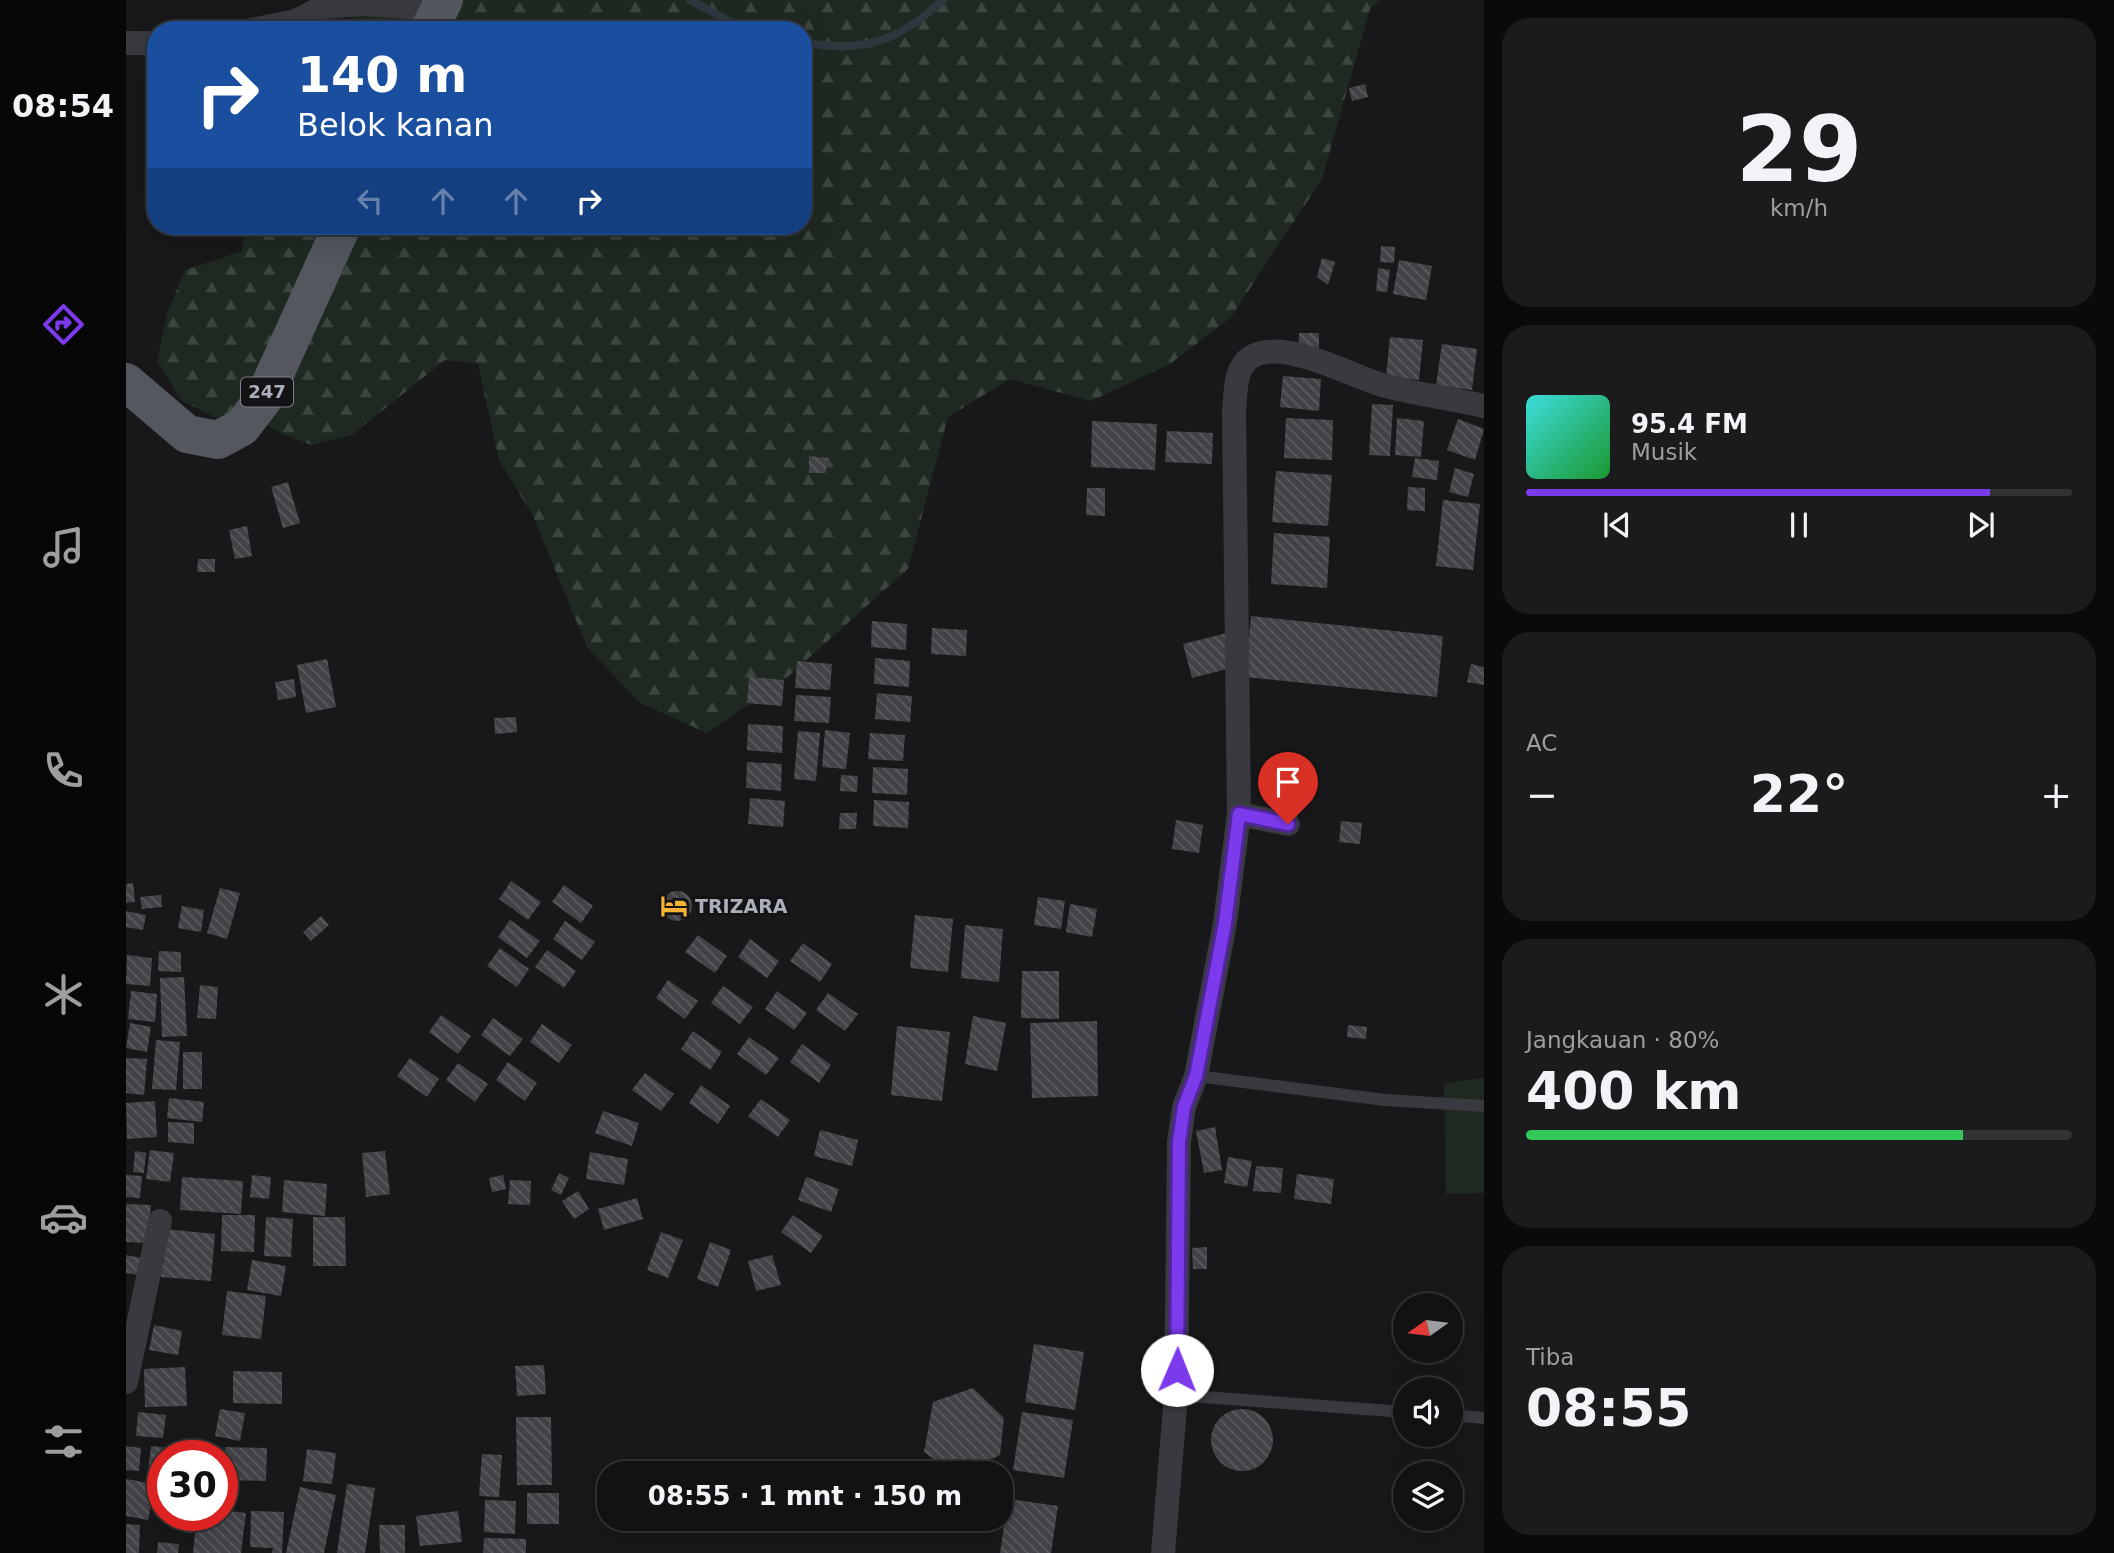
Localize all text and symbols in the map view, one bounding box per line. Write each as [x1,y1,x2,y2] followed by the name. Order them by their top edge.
[297,47,467,104] text: 140 m
[182,49,273,140] icon: right
[12,87,114,125] text: 08:54
[1736,97,1862,202] text: 29
[297,106,494,144] text: Belok kanan
[351,182,389,220] icon: left
[424,182,462,220] icon: ahead
[497,182,535,220] icon: ahead
[570,182,608,220] icon: right
[1770,195,1828,221] text: km/h
[39,300,88,349] icon: directions
[241,378,293,406] road number: 247
[1631,409,1748,439] text: 95.4 FM
[1631,439,1697,465] text: Musik
[1598,506,1636,544] icon: previous
[1780,506,1818,544] icon: pause
[1962,506,2000,544] icon: next
[39,523,88,572] icon: music
[1526,730,1557,756] text: AC
[39,746,88,795] icon: phone
[1258,752,1318,824] pin
[1269,763,1307,801] icon: arrive
[1750,764,1848,824] text: 22°
[1526,773,1558,817] text: −
[2040,773,2072,817] text: +
[659,891,689,921] hotel icon: TRIZARA
[695,895,788,917] place label: TRIZARA
[39,970,88,1019] icon: climate
[1526,1027,1719,1053] text: Jangkauan · 80%
[1526,1061,1741,1121] text: 400 km
[39,1193,88,1242] icon: car
[1393,1293,1463,1363] north arrow
[1393,1293,1463,1531] map controls
[1140,1333,1214,1407] position arrow
[1526,1344,1574,1370] text: Tiba
[1393,1377,1463,1447] button: sound
[1526,1378,1692,1438] text: 08:55
[39,1417,88,1466] icon: filters
[147,1440,238,1531] speed limit sign: 30
[1393,1461,1463,1531] button: layers
[648,1481,962,1511] text: 08:55 · 1 mnt · 150 m

